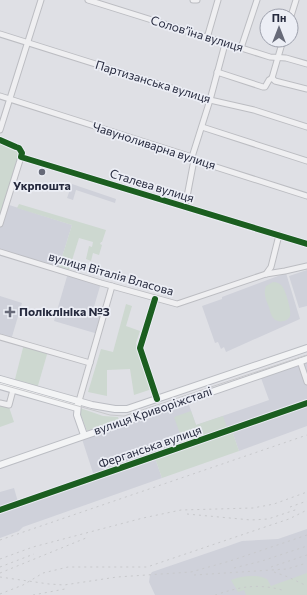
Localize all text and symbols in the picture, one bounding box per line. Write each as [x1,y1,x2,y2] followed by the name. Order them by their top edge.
[259,8,299,48] north arrow
[272,11,286,24] text: Пн
[149,12,245,54] street label: Соловʼїна вулиця
[94,57,213,105] street label: Партизанська вулиця
[91,118,218,172] street label: Чавуноливарна вулиця
[109,166,196,204] street label: Сталева вулиця
[37,167,47,177] marker: Укрпошта
[13,178,71,192] place label: Укрпошта
[47,248,175,298] street label: вулиця Віталія Власова
[19,304,110,318] place label: Поліклініка №3
[4,306,16,318] marker: Поліклініка №3
[92,383,214,437] street label: вулиця Криворіжсталі
[96,422,203,470] street label: Ферганська вулиця

